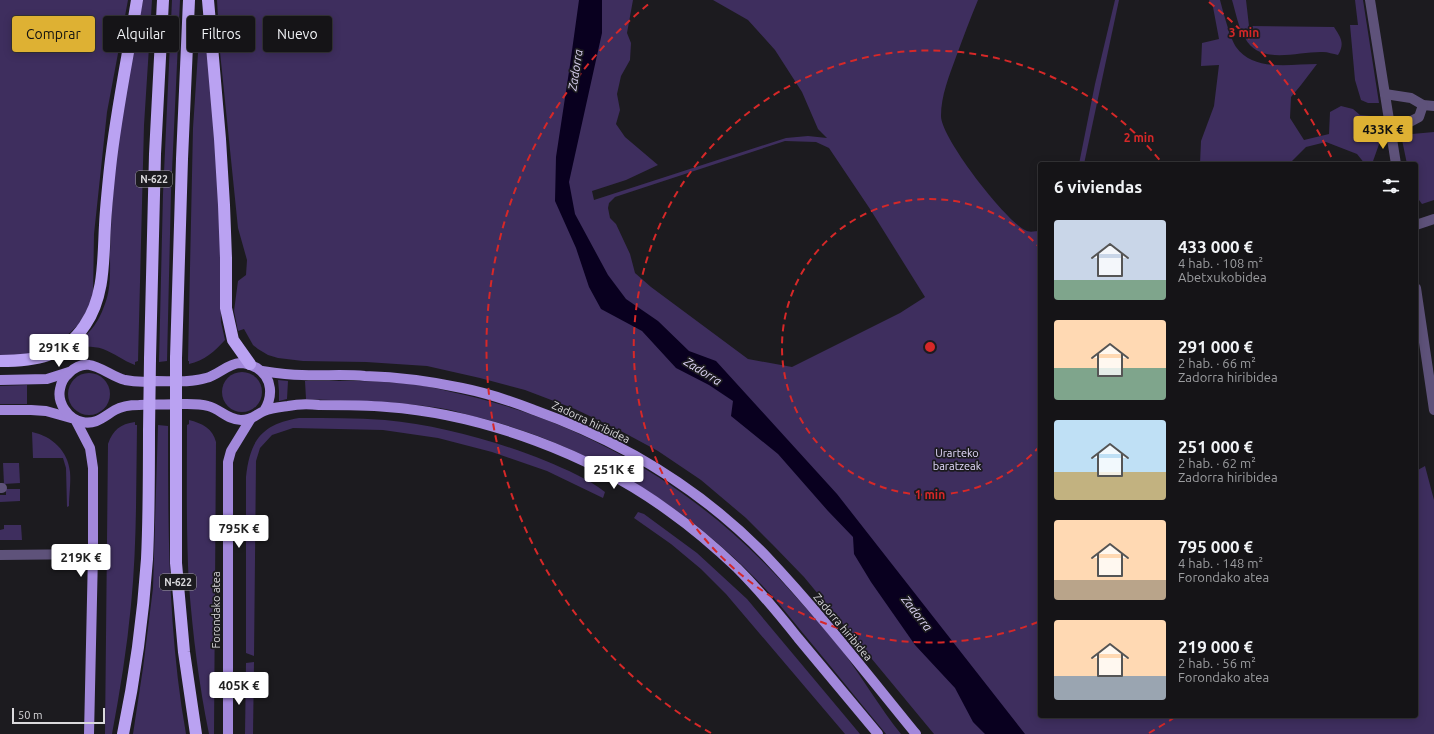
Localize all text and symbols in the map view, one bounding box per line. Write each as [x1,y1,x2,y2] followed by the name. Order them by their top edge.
[12,16,95,52] chip: Comprar
[103,16,179,52] chip: Alquilar
[187,16,255,52] chip: Filtros
[263,16,332,52] chip: Nuevo
[1229,26,1259,39] text: 3 min
[565,48,585,93] water label: Zadorra
[1350,116,1416,150] pin: 433K €
[1362,122,1404,136] text: 433K €
[1124,131,1154,144] text: 2 min
[136,171,172,187] road number: N-622
[1380,175,1402,197] icon: filters
[1054,177,1142,196] text: 6 viviendas
[1086,236,1134,284] icon: home
[1178,237,1253,256] text: 433 000 €
[1178,256,1263,270] text: 4 hab. · 108 m²
[1178,270,1267,284] text: Abetxukobidea
[26,334,92,368] pin: 291K €
[1086,336,1134,384] icon: home
[1178,337,1253,356] text: 291 000 €
[38,340,80,354] text: 291K €
[923,340,937,354] centre of rings
[681,354,724,388] water label: Zadorra
[1178,356,1256,370] text: 2 hab. · 66 m²
[1178,370,1278,384] text: Zadorra hiribidea
[550,399,632,445] street label: Zadorra hiribidea
[1086,436,1134,484] icon: home
[1178,437,1253,456] text: 251 000 €
[933,447,982,472] park label: Urarteko baratzeak
[581,456,647,490] pin: 251K €
[1178,456,1256,470] text: 2 hab. · 62 m²
[593,462,635,476] text: 251K €
[1178,470,1278,484] text: Zadorra hiribidea
[915,488,945,501] text: 1 min
[206,515,272,549] pin: 795K €
[218,521,260,535] text: 795K €
[1086,536,1134,584] icon: home
[1178,537,1253,556] text: 795 000 €
[48,544,114,578] pin: 219K €
[60,550,102,564] text: 219K €
[1178,556,1263,570] text: 4 hab. · 148 m²
[1178,570,1269,584] text: Forondako atea
[210,571,222,649] street label: Forondako atea
[160,574,196,590] road number: N-622
[811,591,875,663] street label: Zadorra hiribidea
[898,592,935,634] water label: Zadorra
[1086,636,1134,684] icon: home
[1178,637,1253,656] text: 219 000 €
[1178,656,1256,670] text: 2 hab. · 56 m²
[1178,670,1269,684] text: Forondako atea
[206,672,272,706] pin: 405K €
[218,678,260,692] text: 405K €
[12,706,105,725] scale bar
[18,709,42,721] text: 50 m

